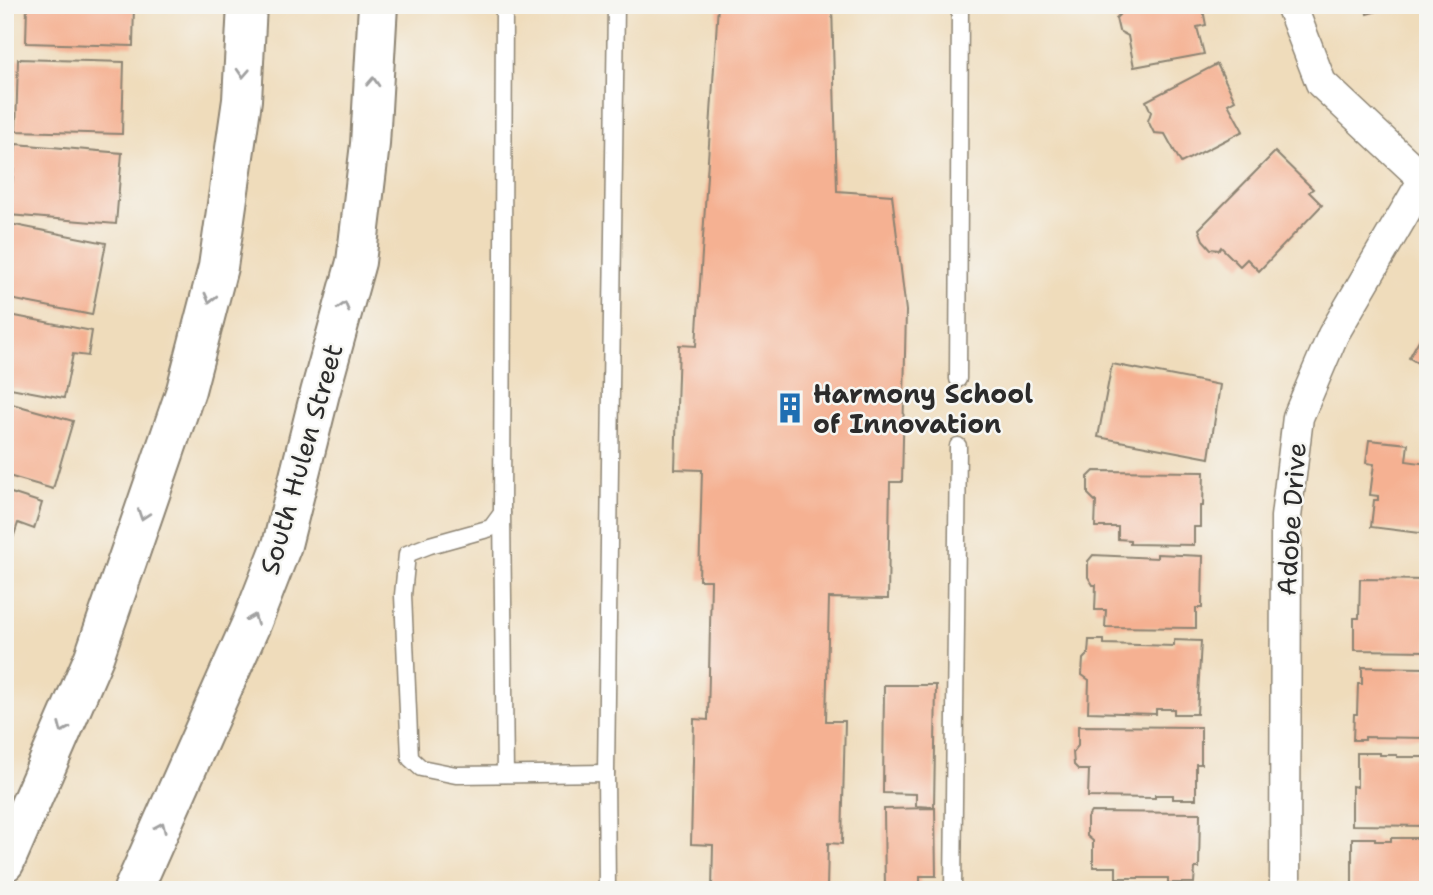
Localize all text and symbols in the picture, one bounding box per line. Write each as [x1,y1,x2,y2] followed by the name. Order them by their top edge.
[236,68,251,79] one-way arrow
[366,76,381,87] one-way arrow
[204,292,218,304] one-way arrow
[336,301,350,313] one-way arrow
[251,340,351,578] street label: South Hulen Street
[813,376,1033,441] place label: Harmony School of Innovation
[773,391,807,425] building icon: Harmony School of Innovation
[1268,441,1314,597] street label: Adobe Drive
[137,509,151,521] one-way arrow
[245,614,259,626] one-way arrow
[57,721,71,733] one-way arrow
[153,822,167,835] one-way arrow

